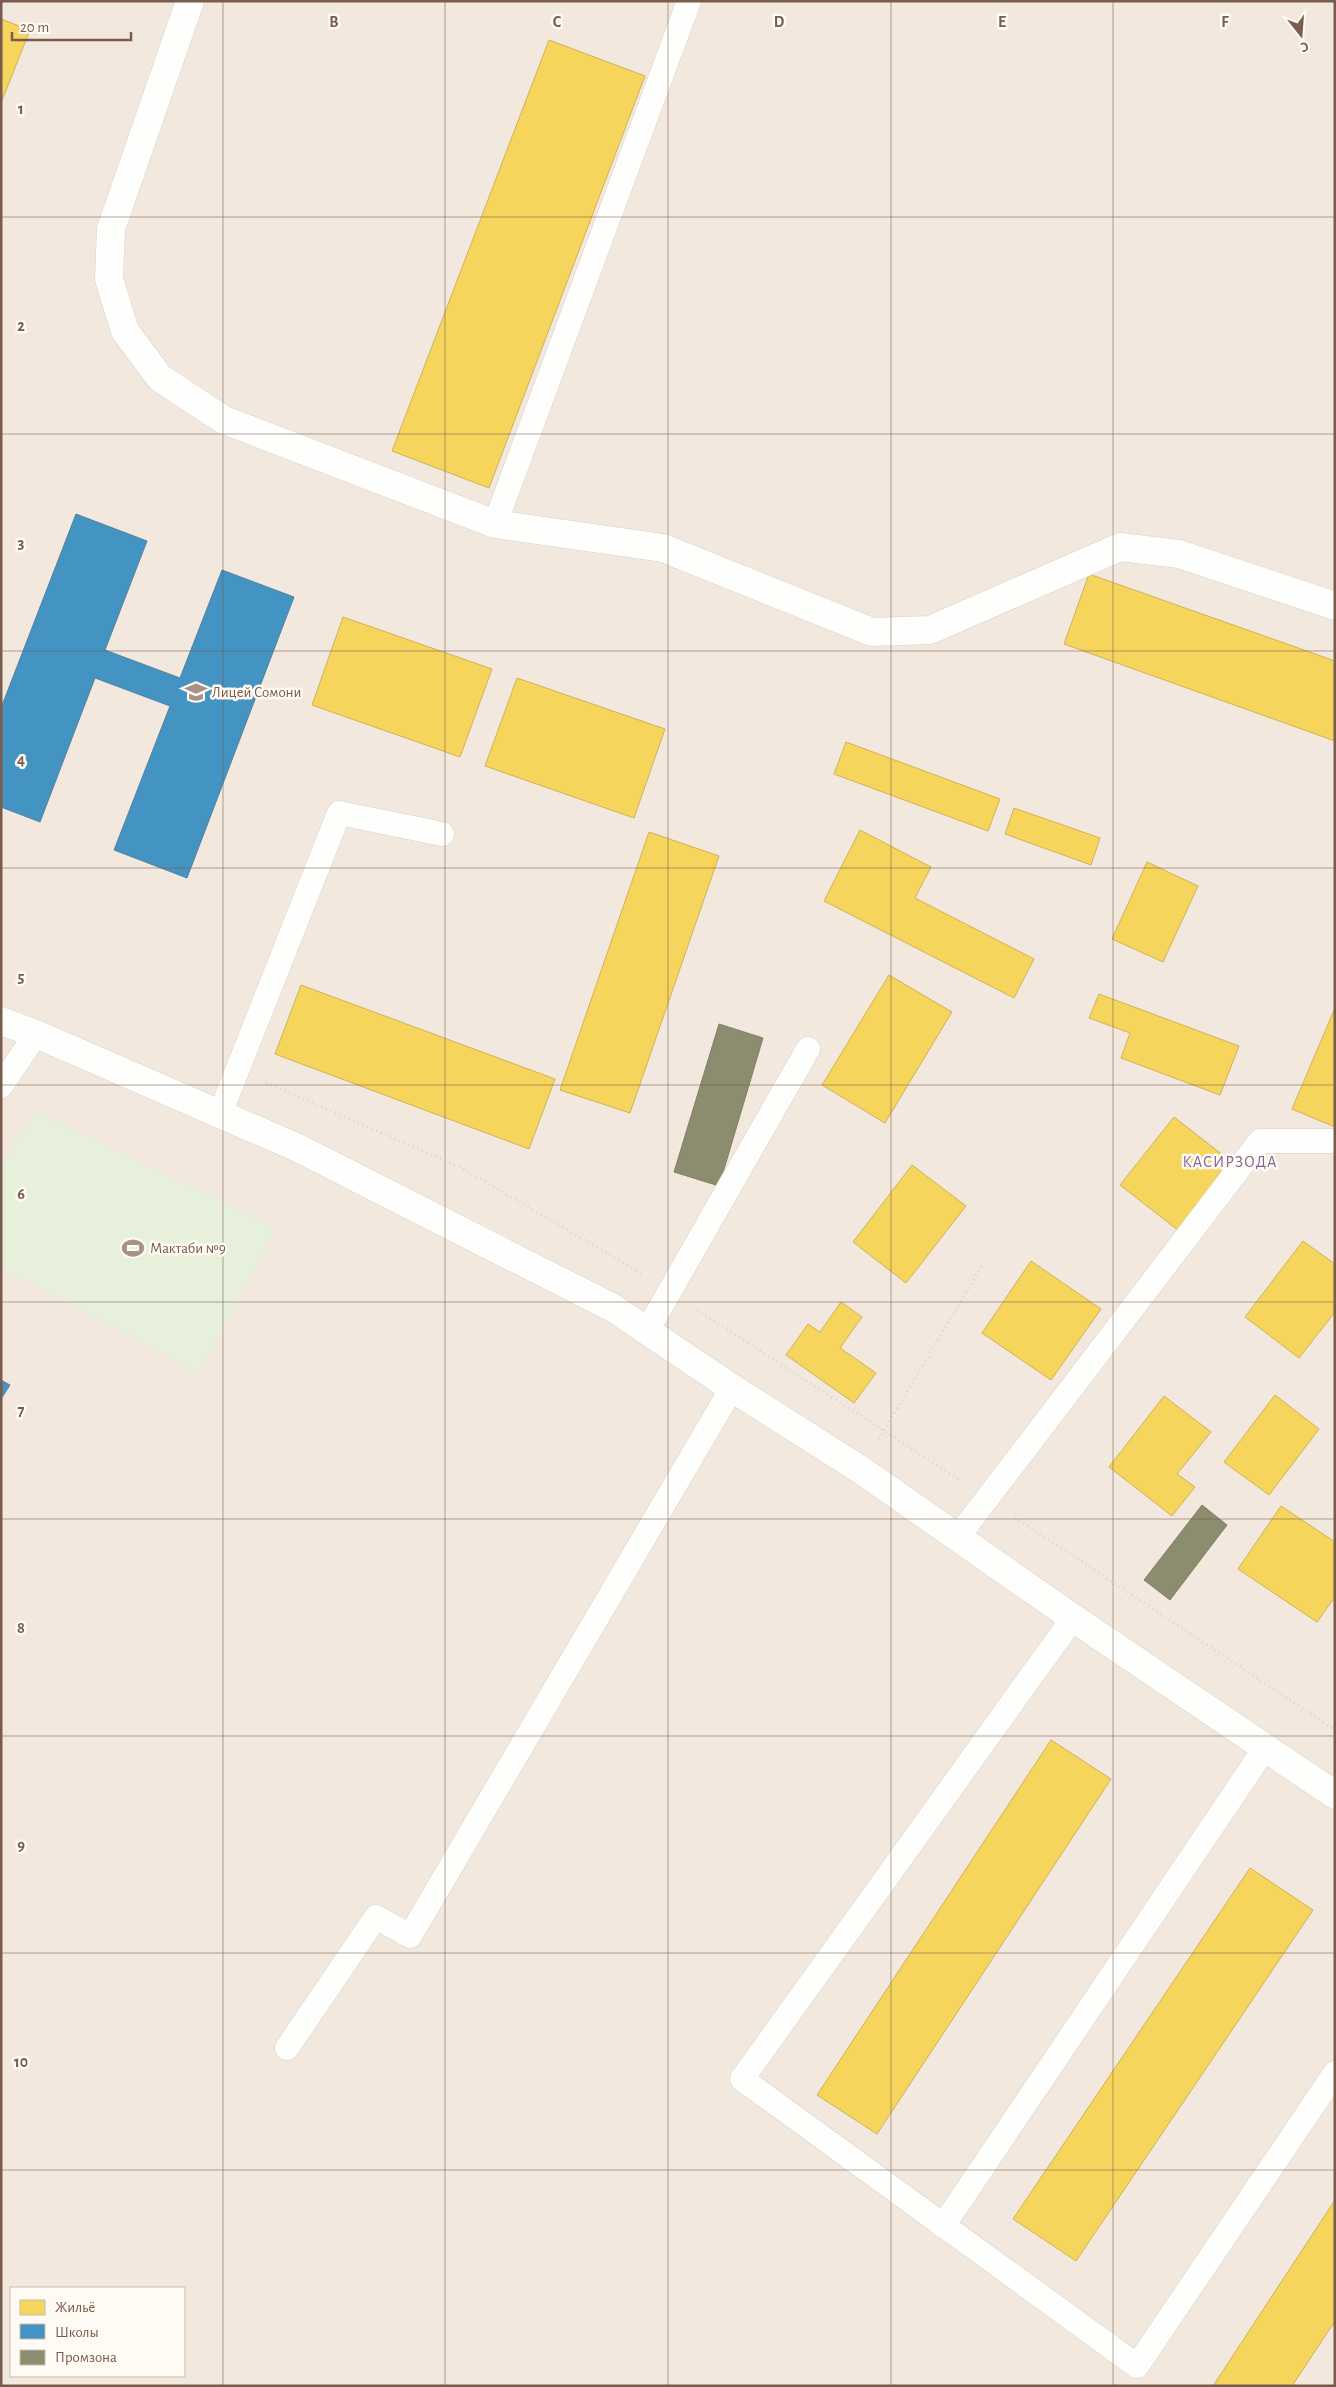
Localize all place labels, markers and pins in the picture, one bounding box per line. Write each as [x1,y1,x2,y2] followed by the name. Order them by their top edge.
[183,679,209,705] school or university icon: Лицей Сомони
[212,685,301,700] place label: Лицей Сомони
[120,1235,146,1261] sports icon: Мактаби №9
[150,1241,226,1256] place label: Мактаби №9

